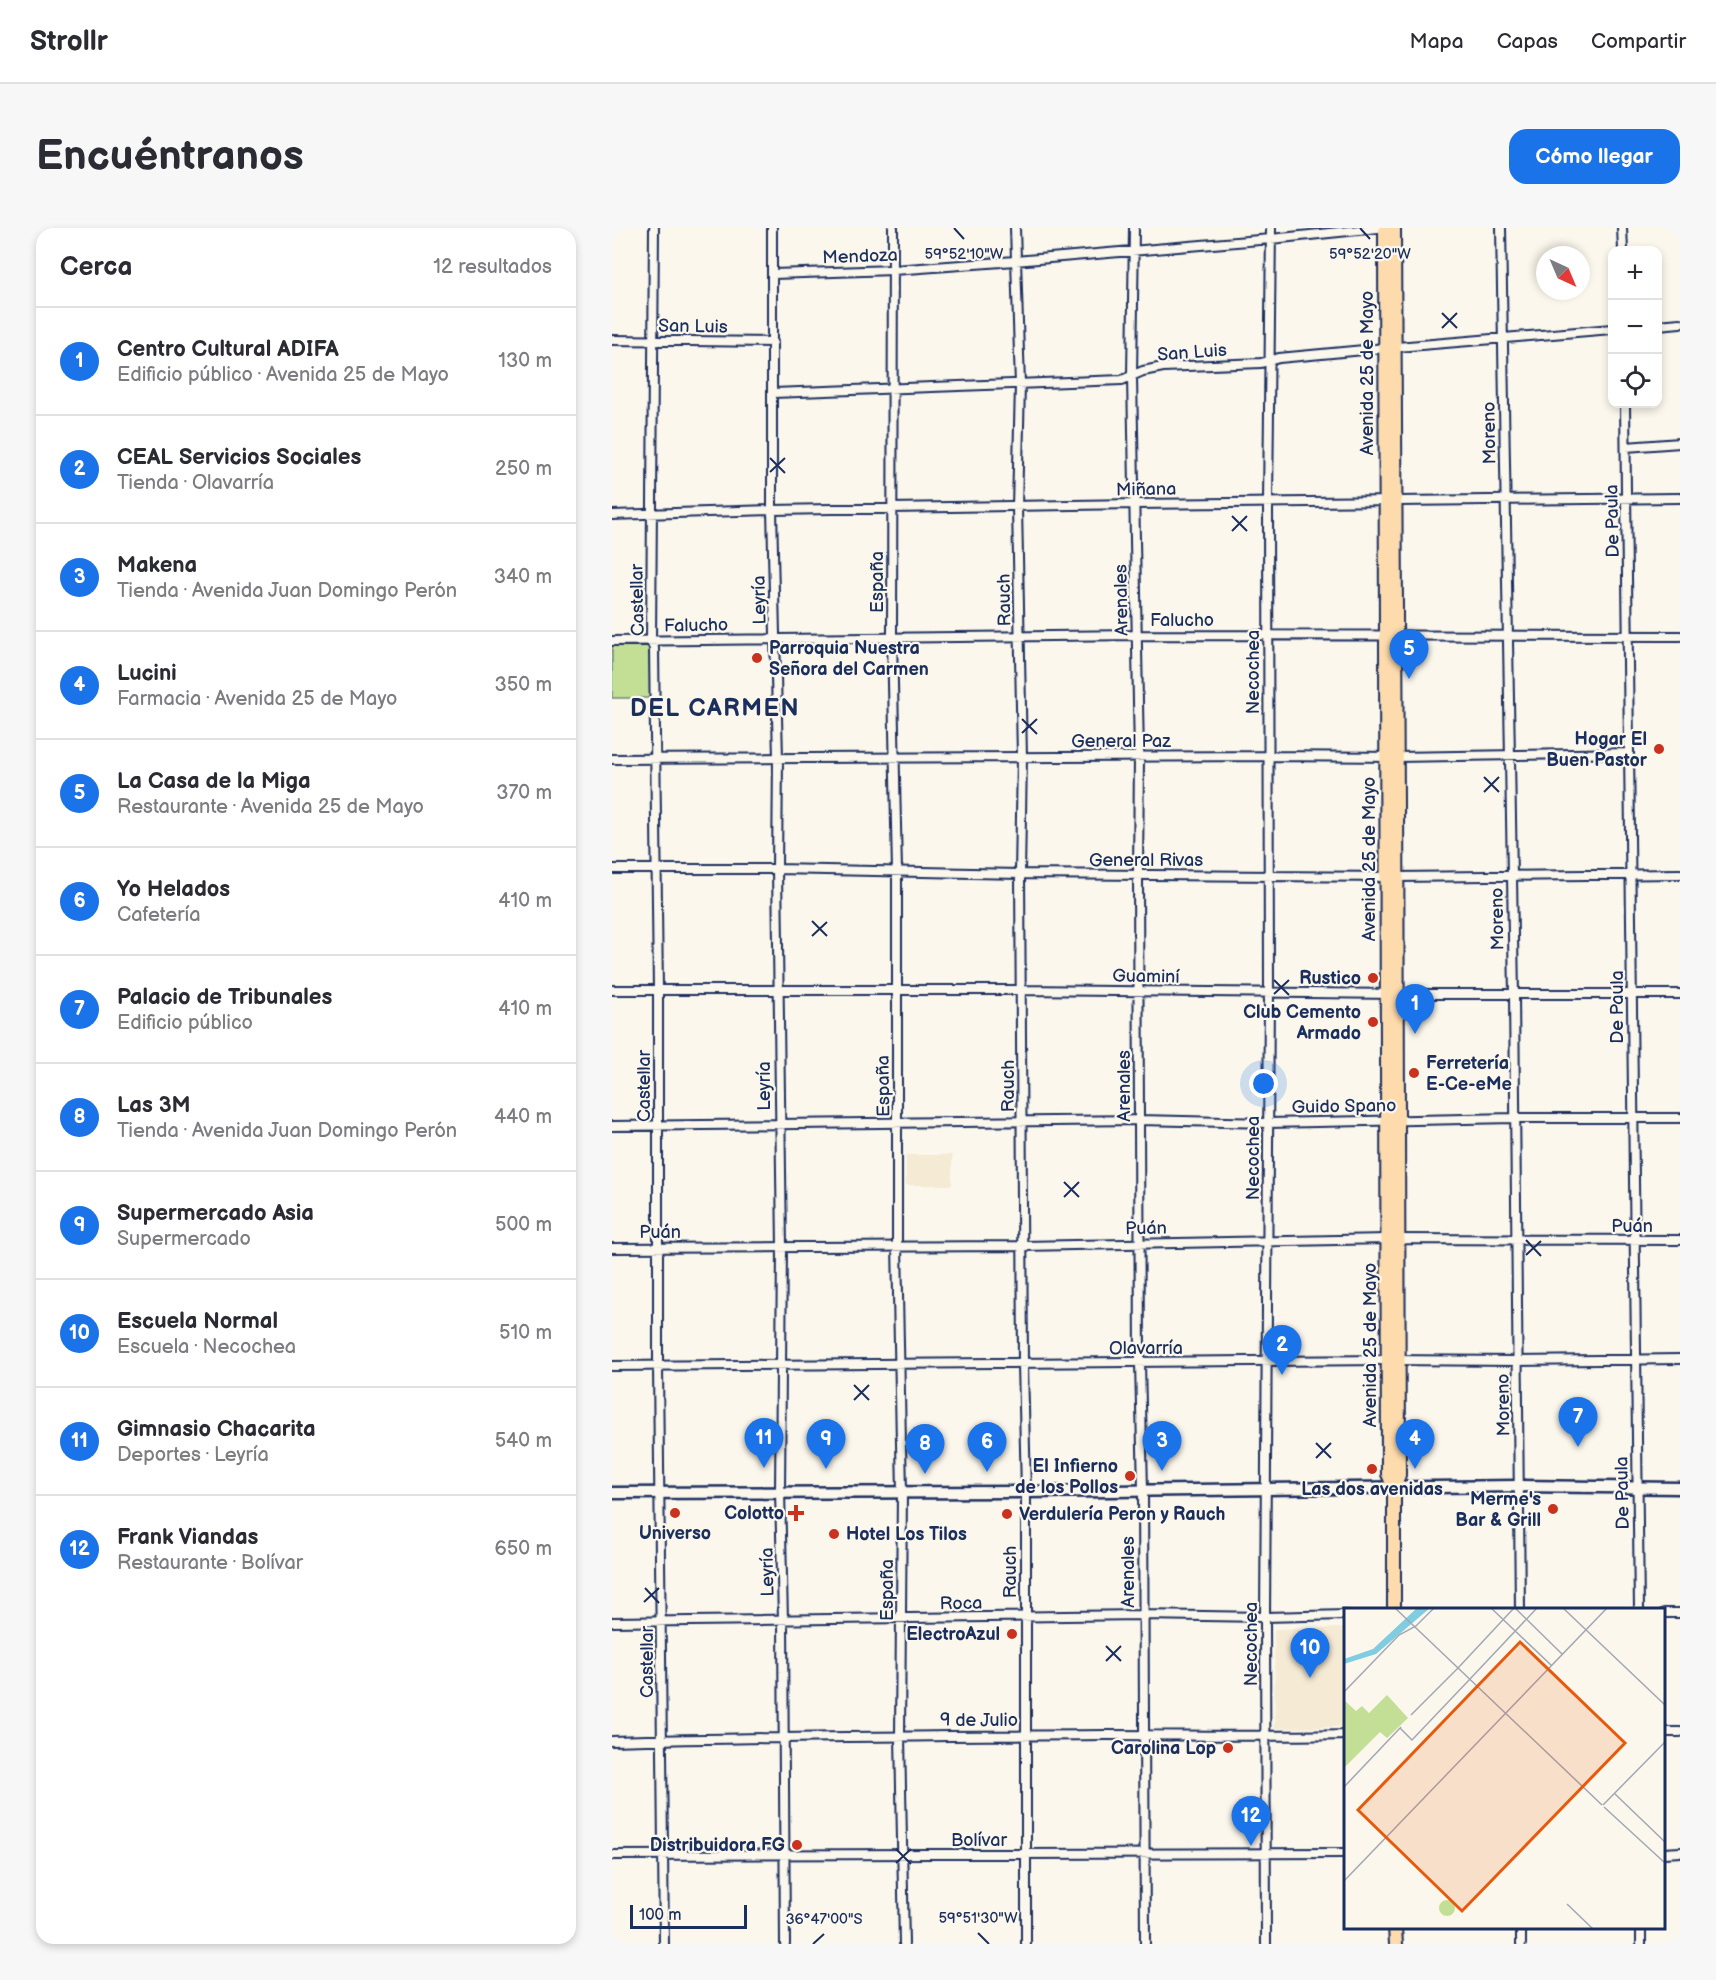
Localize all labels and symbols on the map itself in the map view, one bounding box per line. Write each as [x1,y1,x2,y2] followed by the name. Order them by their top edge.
[822,245,898,268] street label: Mendoza
[925,245,1004,264] text: 59°52'10"W
[1329,245,1411,264] text: 59°52'20"W
[1536,246,1590,300] north arrow
[1357,291,1378,455] street label: Avenida 25 de Mayo
[658,315,728,338] street label: San Luis
[1157,340,1228,365] street label: San Luis
[1478,401,1501,465] street label: Moreno
[1116,478,1176,501] street label: Miñana
[1601,484,1624,558] street label: De Paula
[867,551,888,613] street label: España
[626,563,649,636] street label: Castellar
[1110,564,1133,636] street label: Arenales
[994,573,1015,626] street label: Rauch
[749,575,770,625] street label: Leyría
[1150,610,1214,631] street label: Falucho
[664,614,728,637] street label: Falucho
[1243,630,1264,714] street label: Necochea
[1390,630,1428,679] pin: 5
[769,638,929,680] place label: Parroquia Nuestra Señora del Carmen
[750,651,764,665] marker: Parroquia Nuestra Señora del Carmen
[630,694,800,723] district label: DEL CARMEN
[1546,729,1648,771] place label: Hogar El Buen Pastor
[1071,731,1171,752] street label: General Paz
[1652,742,1666,756] marker: Hogar El Buen Pastor
[1359,777,1380,941] street label: Avenida 25 de Mayo
[1089,850,1203,871] street label: General Rivas
[1486,887,1509,951] street label: Moreno
[1112,965,1181,988] street label: Guaminí
[1299,968,1361,989] place label: Rustico
[1607,970,1628,1044] street label: De Paula
[1366,971,1380,985] marker: Rustico
[1396,984,1434,1034] pin: 1
[1243,1002,1361,1044] place label: Club Cemento Armado
[1366,1015,1380,1029] marker: Club Cemento Armado
[634,1049,655,1122] street label: Castellar
[1114,1050,1135,1122] street label: Arenales
[1426,1053,1512,1095] place label: Ferretería E-Ce-eMe
[872,1055,895,1117] street label: España
[998,1060,1019,1112] street label: Rauch
[754,1061,775,1111] street label: Leyría
[1407,1066,1421,1080] marker: Ferretería E-Ce-eMe
[1249,1069,1278,1098] your location
[1291,1095,1397,1118] street label: Guido Spano
[1243,1116,1264,1200] street label: Necochea
[1611,1216,1653,1237] street label: Puán
[1125,1218,1167,1239] street label: Puán
[639,1222,681,1243] street label: Puán
[1360,1263,1381,1427] street label: Avenida 25 de Mayo
[1262,1326,1302,1375] pin: 2
[1109,1338,1183,1359] street label: Olavarría
[1492,1373,1515,1437] street label: Moreno
[1558,1398,1598,1447] pin: 7
[744,1418,784,1468] pin: 11
[806,1420,846,1469] pin: 9
[1396,1420,1434,1469] pin: 4
[968,1422,1006,1472] pin: 6
[1142,1422,1182,1471] pin: 3
[906,1424,944,1474] pin: 8
[1015,1456,1118,1498] place label: El Infierno de los Pollos
[1611,1456,1634,1530] street label: De Paula
[1365,1462,1379,1476] marker: Las dos avenidas
[1123,1469,1137,1483] marker: El Infierno de los Pollos
[1301,1479,1443,1500] place label: Las dos avenidas
[1455,1489,1541,1531] place label: Merme's Bar & Grill
[1546,1502,1560,1516] marker: Merme's Bar & Grill
[724,1503,784,1524] place label: Colotto
[1019,1504,1225,1525] place label: Verdulería Peron y Rauch
[668,1506,682,1520] marker: Universo
[789,1506,803,1520] marker: Colotto
[1000,1507,1014,1521] marker: Verdulería Peron y Rauch
[639,1523,711,1544] place label: Universo
[846,1524,967,1545] place label: Hotel Los Tilos
[827,1527,841,1541] marker: Hotel Los Tilos
[1118,1536,1139,1608] street label: Arenales
[1000,1546,1021,1598] street label: Rauch
[757,1547,778,1597] street label: Leyría
[877,1559,898,1621] street label: España
[939,1593,983,1614] street label: Roca
[1241,1602,1262,1686] street label: Necochea
[1344,1608,1665,1929] inset map
[906,1624,1000,1645] place label: ElectroAzul
[637,1625,658,1698] street label: Castellar
[1005,1627,1019,1641] marker: ElectroAzul
[1290,1628,1330,1678] pin: 10
[940,1710,1018,1731] street label: 9 de Julio
[1111,1738,1216,1759] place label: Carolina Lop
[1221,1741,1235,1755] marker: Carolina Lop
[1232,1796,1270,1846] pin: 12
[951,1830,1007,1851] street label: Bolívar
[650,1835,785,1856] place label: Distribuidora FG
[790,1838,804,1852] marker: Distribuidora FG
[630,1902,747,1930] scale bar
[938,1909,1018,1928] text: 59°51'30"W
[785,1910,863,1929] text: 36°47'00"S

